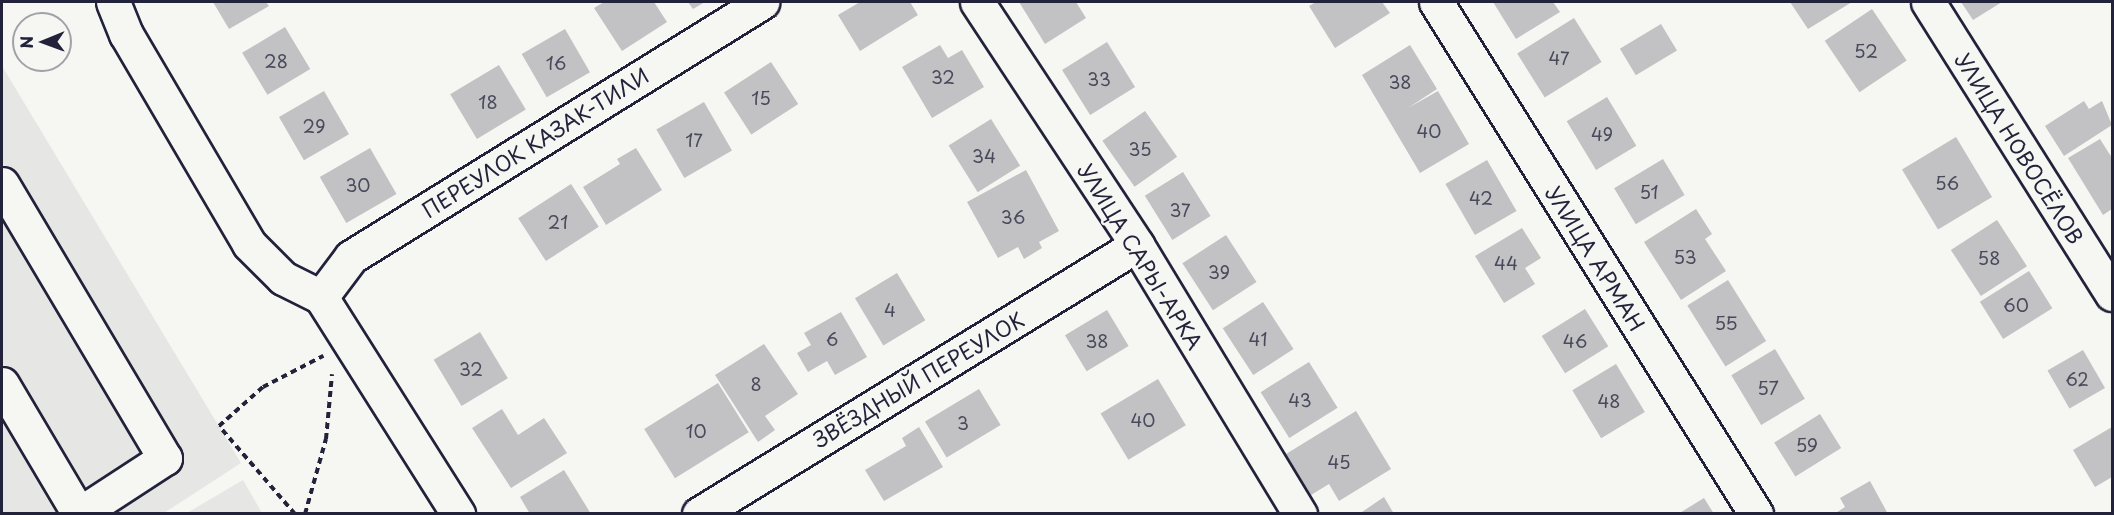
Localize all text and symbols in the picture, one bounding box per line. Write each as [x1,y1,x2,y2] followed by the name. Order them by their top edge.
[12,12,72,72] north arrow
[14,36,38,49] text: N
[1854,40,1878,62] house number: 52
[1548,47,1570,69] house number: 47
[1951,47,2089,249] street label: УЛИЦА НОВОСЁЛОВ
[264,50,288,72] house number: 28
[546,52,566,74] house number: 16
[417,62,653,222] street label: ПЕРЕУЛОК КАЗАК-ТИЛИ
[931,66,955,88] house number: 32
[1087,68,1111,90] house number: 33
[1388,71,1412,93] house number: 38
[751,87,771,109] house number: 15
[478,91,498,113] house number: 18
[303,115,325,137] house number: 29
[1416,120,1442,142] house number: 40
[1591,123,1613,145] house number: 49
[685,129,703,151] house number: 17
[1128,138,1152,160] house number: 35
[972,145,996,167] house number: 34
[1073,157,1209,355] street label: УЛИЦА САРЫ-АРКА
[1935,172,1959,194] house number: 56
[345,174,371,196] house number: 30
[1541,181,1651,335] street label: УЛИЦА АРМАН
[1639,181,1659,203] house number: 51
[1469,187,1493,209] house number: 42
[1169,199,1191,221] house number: 37
[1001,206,1025,228] house number: 36
[548,211,568,233] house number: 21
[1673,246,1697,268] house number: 53
[1978,247,2000,269] house number: 58
[1494,252,1518,274] house number: 44
[1208,261,1230,283] house number: 39
[2003,294,2029,316] house number: 60
[884,299,896,321] house number: 4
[808,306,1028,452] street label: ЗВЁЗДНЫЙ ПЕРЕУЛОК
[1714,312,1738,334] house number: 55
[826,328,838,350] house number: 6
[1249,328,1267,350] house number: 41
[1085,330,1109,352] house number: 38
[1563,330,1587,352] house number: 46
[459,358,483,380] house number: 32
[2065,368,2089,390] house number: 62
[750,373,762,395] house number: 8
[1757,377,1779,399] house number: 57
[1288,389,1312,411] house number: 43
[1597,390,1621,412] house number: 48
[1130,409,1156,431] house number: 40
[957,412,969,434] house number: 3
[685,420,707,442] house number: 10
[1796,434,1818,456] house number: 59
[1328,451,1350,473] house number: 45

